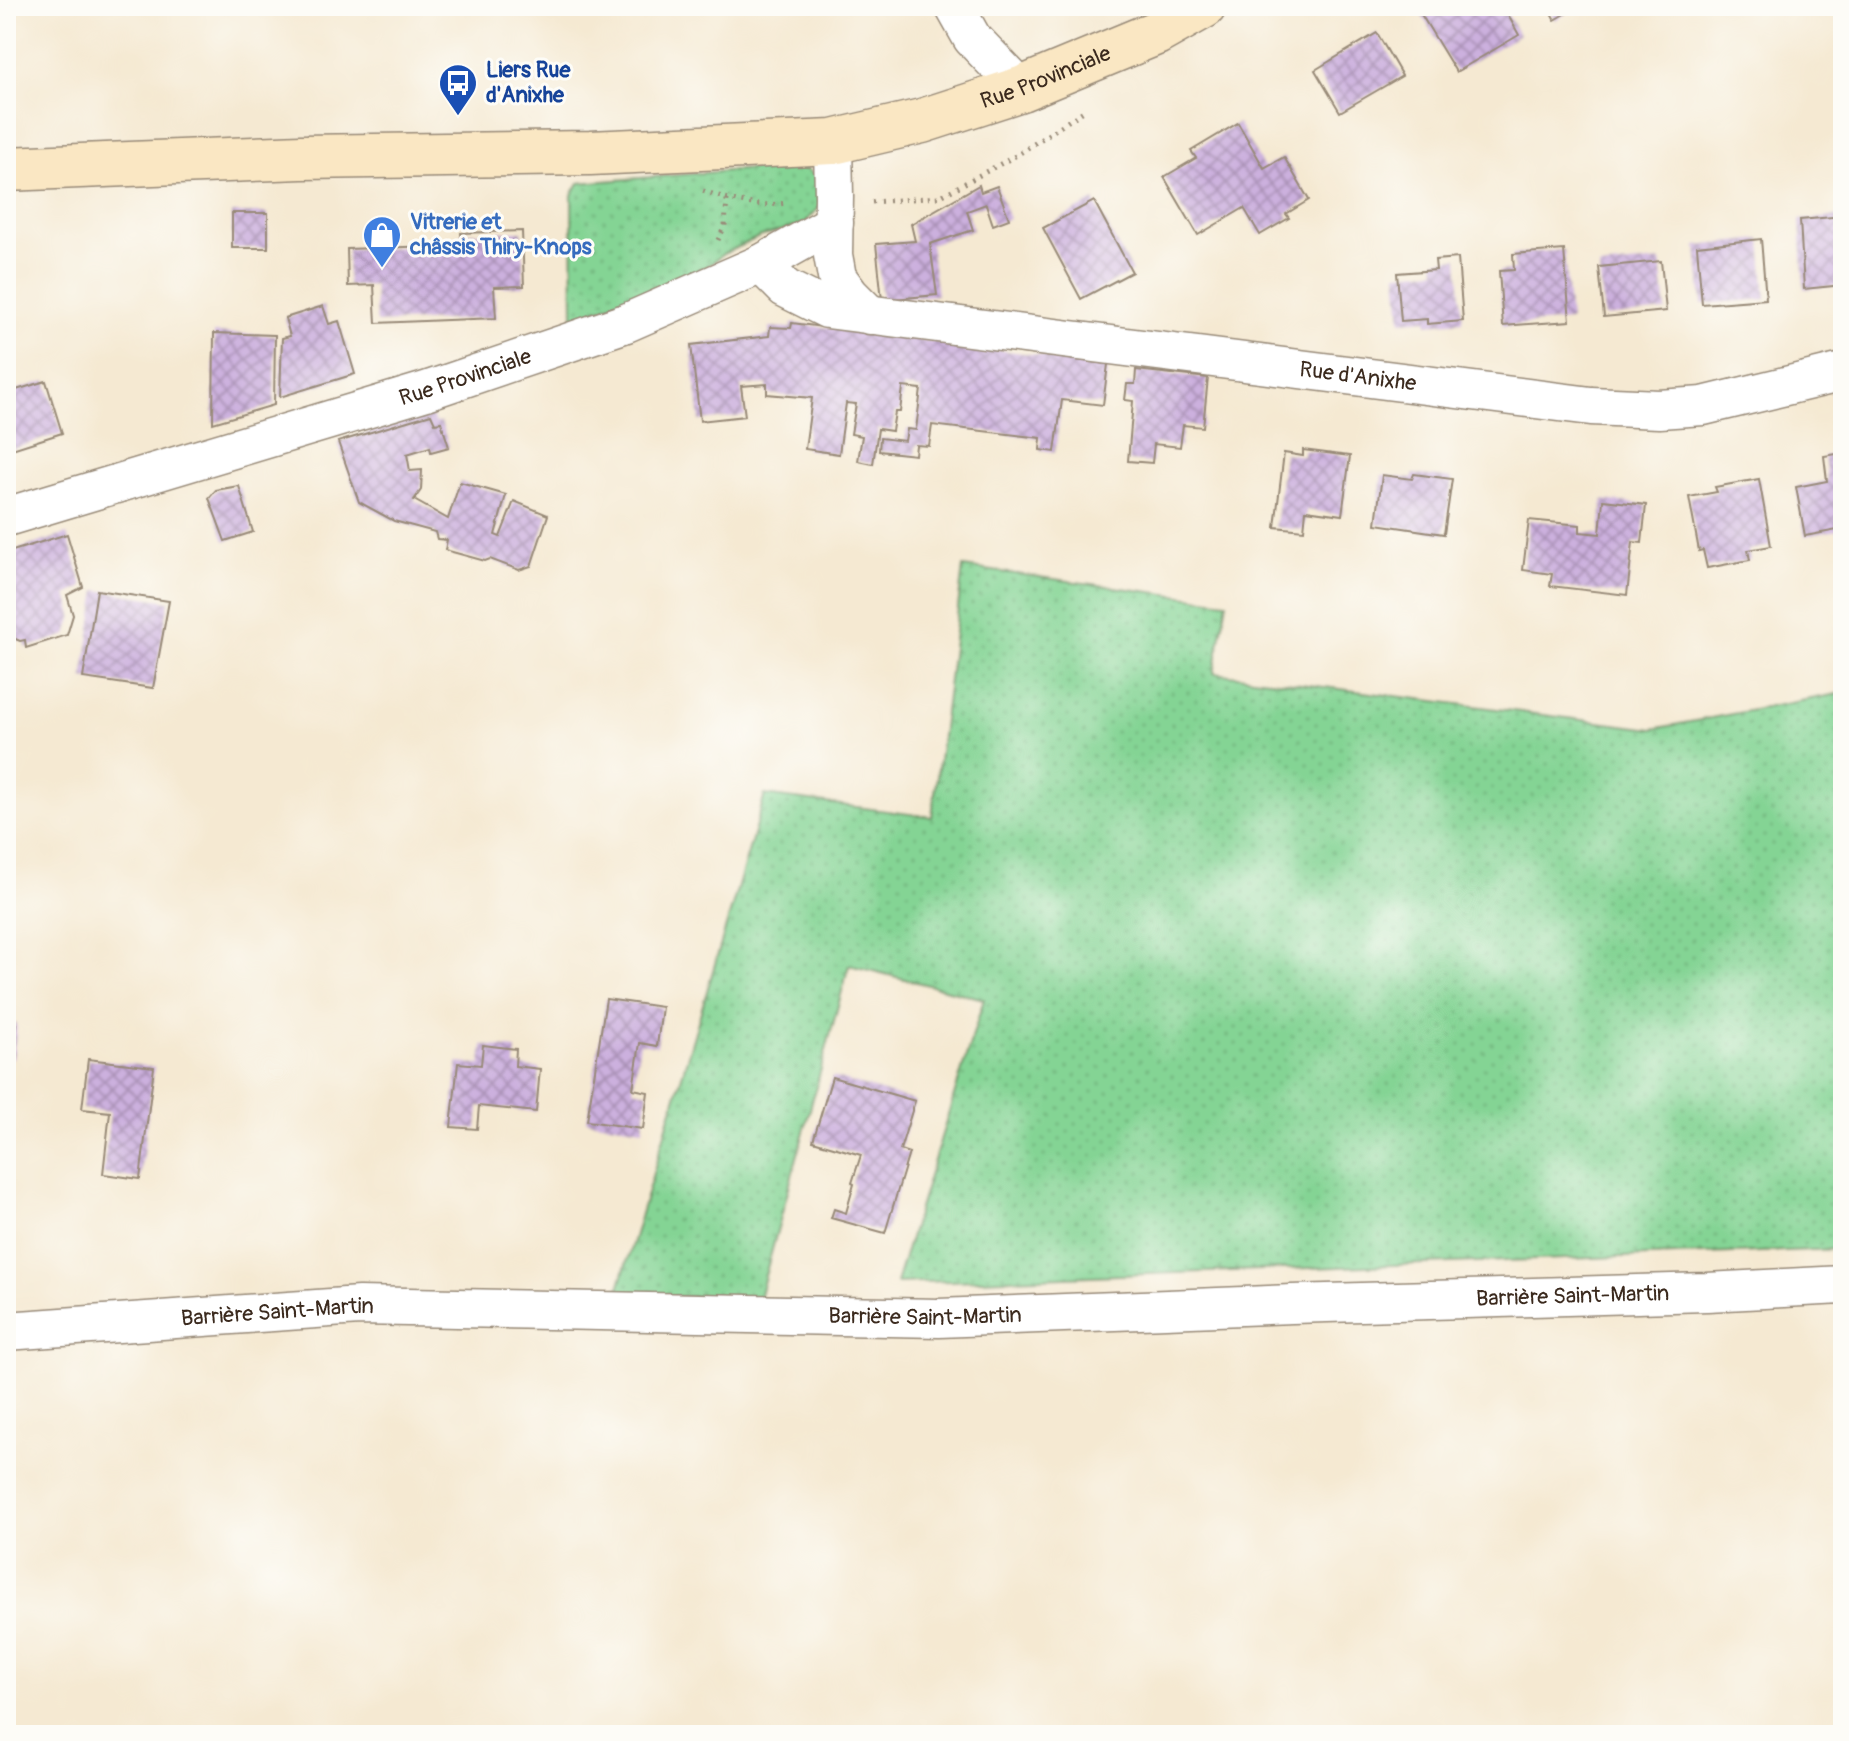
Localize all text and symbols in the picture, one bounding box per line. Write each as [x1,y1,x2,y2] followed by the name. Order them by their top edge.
[977,39,1115,115] street label: Rue Provinciale
[486,56,571,109] place label: Liers Rue d'Anixhe
[437,62,479,117] bus stop icon: Liers Rue d'Anixhe
[409,208,592,261] place label: Vitrerie et châssis Thiry-Knops
[361,214,403,269] shop icon: Vitrerie et châssis Thiry-Knops
[396,342,535,412] street label: Rue Provinciale
[1298,355,1418,398] street label: Rue d'Anixhe
[1476,1279,1670,1313] street label: Barrière Saint-Martin
[180,1292,374,1333] street label: Barrière Saint-Martin
[828,1301,1022,1332] street label: Barrière Saint-Martin

